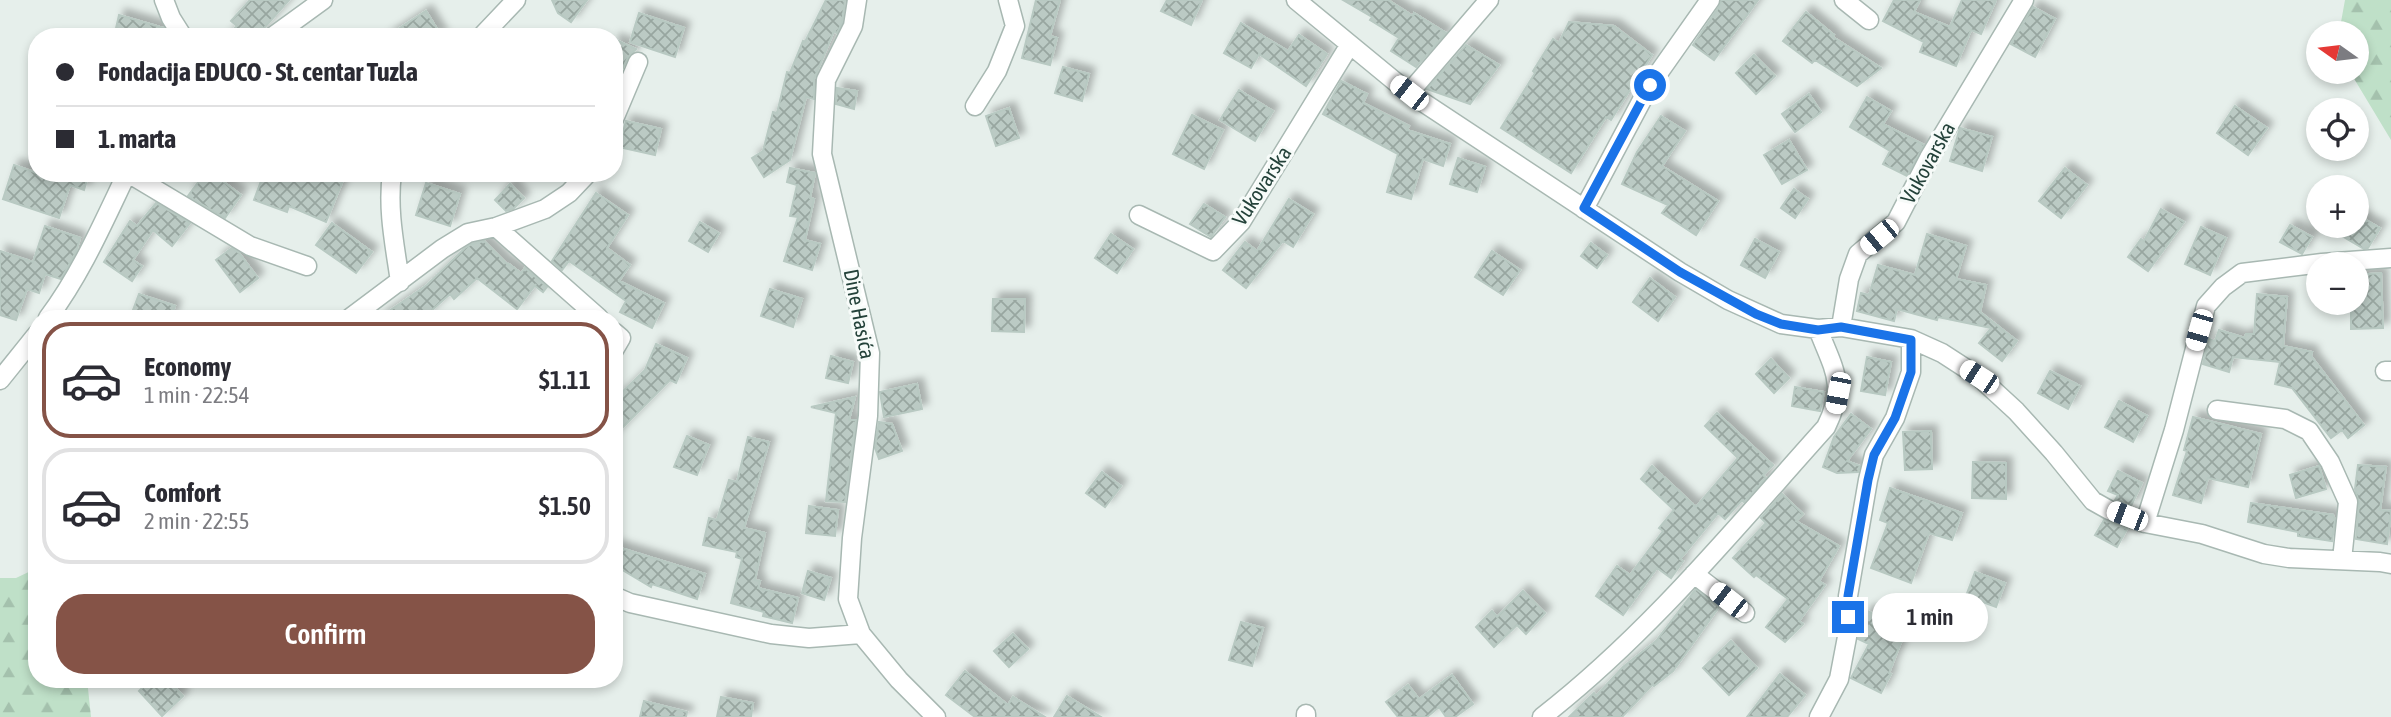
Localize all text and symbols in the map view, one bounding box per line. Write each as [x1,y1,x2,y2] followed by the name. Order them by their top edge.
[2306,21,2370,84] north arrow
[2306,21,2369,315] map controls
[98,57,418,87] text: Fondacija EDUCO - St. centar Tuzla
[1634,69,1666,101] route start
[1386,72,1433,114] car
[2306,98,2369,161] button: locate
[1895,118,1959,207] street label: Vukovarska
[98,124,176,154] text: 1. marta
[1227,141,1296,229] street label: Vukovarska
[2306,175,2369,238] button: +
[1857,216,1902,258] car
[2306,252,2369,315] button: −
[840,267,880,361] street label: Dine Hasića
[2184,307,2215,353] car
[60,349,123,412] icon: car
[144,352,231,382] text: Economy
[1956,357,2003,397] car
[539,365,591,395] text: $1.11
[1824,370,1853,416] car
[144,382,250,408] text: 1 min · 22:54
[60,475,123,538] icon: car
[144,478,221,508] text: Comfort
[539,491,591,521] text: $1.50
[2104,499,2151,533] car
[144,508,250,534] text: 2 min · 22:55
[1705,579,1752,621] car
[1872,592,1988,642] callout: 1 min
[56,594,595,674] button: Confirm
[1832,601,1864,633] route end
[1907,604,1953,630] text: 1 min

